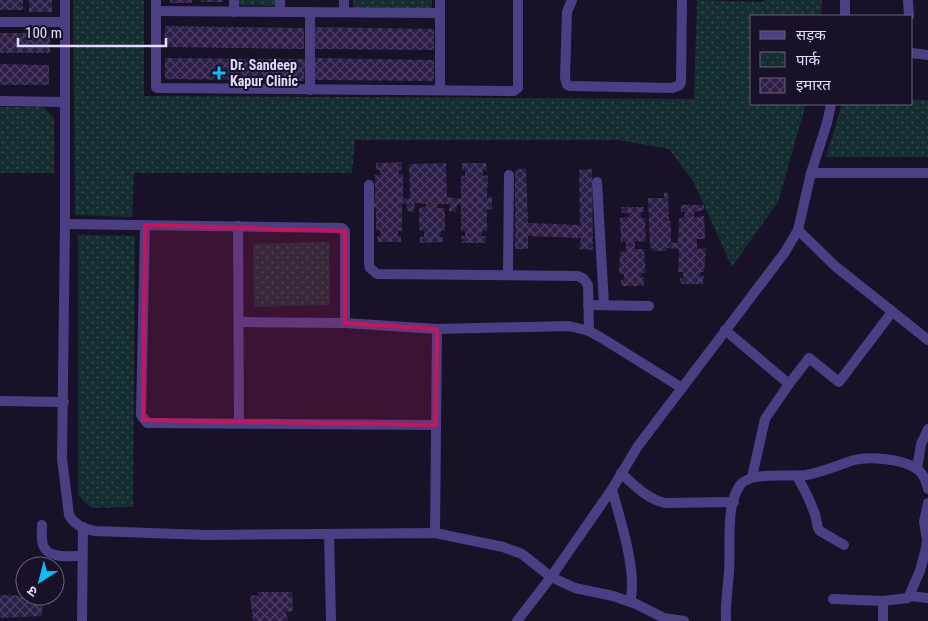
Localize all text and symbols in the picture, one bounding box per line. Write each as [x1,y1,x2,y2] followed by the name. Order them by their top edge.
[18,15,165,47] scale bar
[750,15,913,105] legend
[25,24,62,42] text: 100 m
[796,26,826,44] text: सड़क
[796,51,820,69] text: पार्क
[230,57,298,89] place label: Dr. Sandeep Kapur Clinic
[212,66,226,80] marker: Dr. Sandeep Kapur Clinic
[796,76,831,94] text: इमारत
[15,556,65,606] north arrow
[24,582,40,600] text: उ

